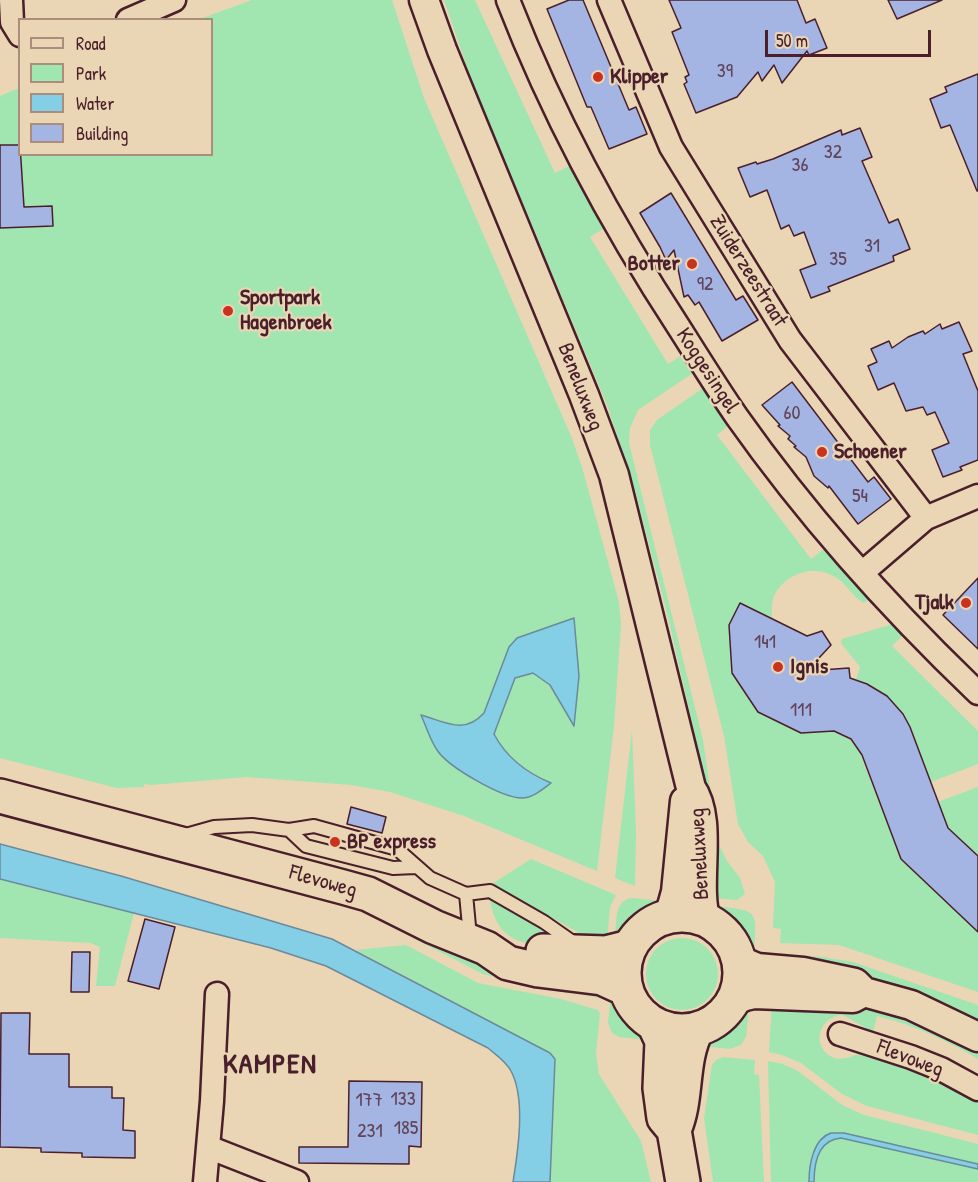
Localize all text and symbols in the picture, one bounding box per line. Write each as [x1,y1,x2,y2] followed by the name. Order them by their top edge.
[18,18,213,156] legend
[768,18,934,56] scale bar
[776,28,808,53] text: 50 m
[76,31,106,56] text: Road
[717,60,733,84] house number: 39
[76,61,106,86] text: Park
[610,64,668,90] place label: Klipper
[591,70,605,84] marker: Klipper
[76,91,114,116] text: Water
[76,121,128,146] text: Building
[824,141,842,165] house number: 32
[792,154,808,178] house number: 36
[703,210,793,332] street label: Zuiderzeestraat
[864,235,880,259] house number: 31
[829,248,847,272] house number: 35
[628,251,680,277] place label: Botter
[685,257,699,271] marker: Botter
[697,273,713,297] house number: 92
[240,285,332,336] place label: Sportpark Hagenbroek
[221,304,235,318] marker: Sportpark Hagenbroek
[670,323,744,419] street label: Koggesingel
[551,339,609,435] street label: Beneluxweg
[784,402,800,426] house number: 60
[834,439,907,465] place label: Schoener
[815,445,829,459] marker: Schoener
[852,485,868,509] house number: 54
[915,590,954,616] place label: Tjalk
[959,596,973,610] marker: Tjalk
[754,631,776,655] house number: 141
[790,654,828,680] place label: Ignis
[771,660,785,674] marker: Ignis
[790,699,812,723] house number: 111
[684,807,716,901] street label: Beneluxweg
[347,829,436,855] place label: BP express
[328,835,342,849] marker: BP express
[286,860,360,904] street label: Flevoweg
[873,1034,947,1084] street label: Flevoweg
[223,1049,317,1083] district label: KAMPEN
[390,1088,416,1112] house number: 133
[355,1089,383,1113] house number: 177
[394,1117,418,1141] house number: 185
[357,1120,383,1144] house number: 231

